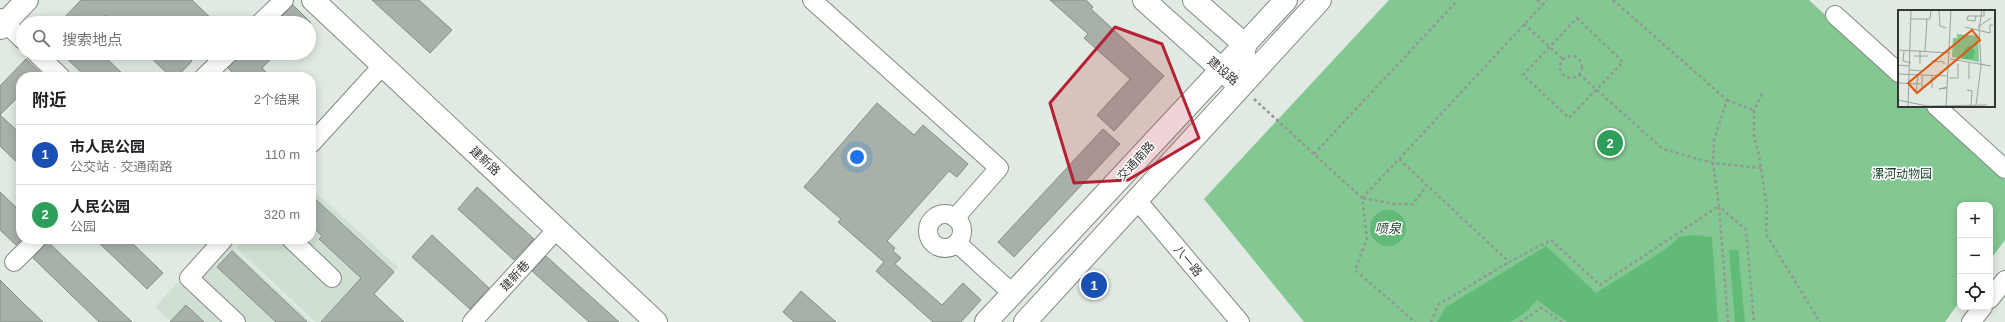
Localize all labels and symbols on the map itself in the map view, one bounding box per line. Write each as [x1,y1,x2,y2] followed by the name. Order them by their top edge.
[1898,10,1995,107] inset map
[1205,54,1241,88] street label: 建设路
[1597,128,1623,158] pin: 2
[1115,139,1157,183] street label: 交通南路
[467,144,503,178] street label: 建新路
[847,147,867,167] your location
[1872,167,1932,181] park label: 漯河动物园
[1375,221,1402,236] water label: 喷泉
[1171,243,1205,279] street label: 八一路
[498,258,532,294] street label: 建新巷
[1081,270,1107,300] pin: 1

